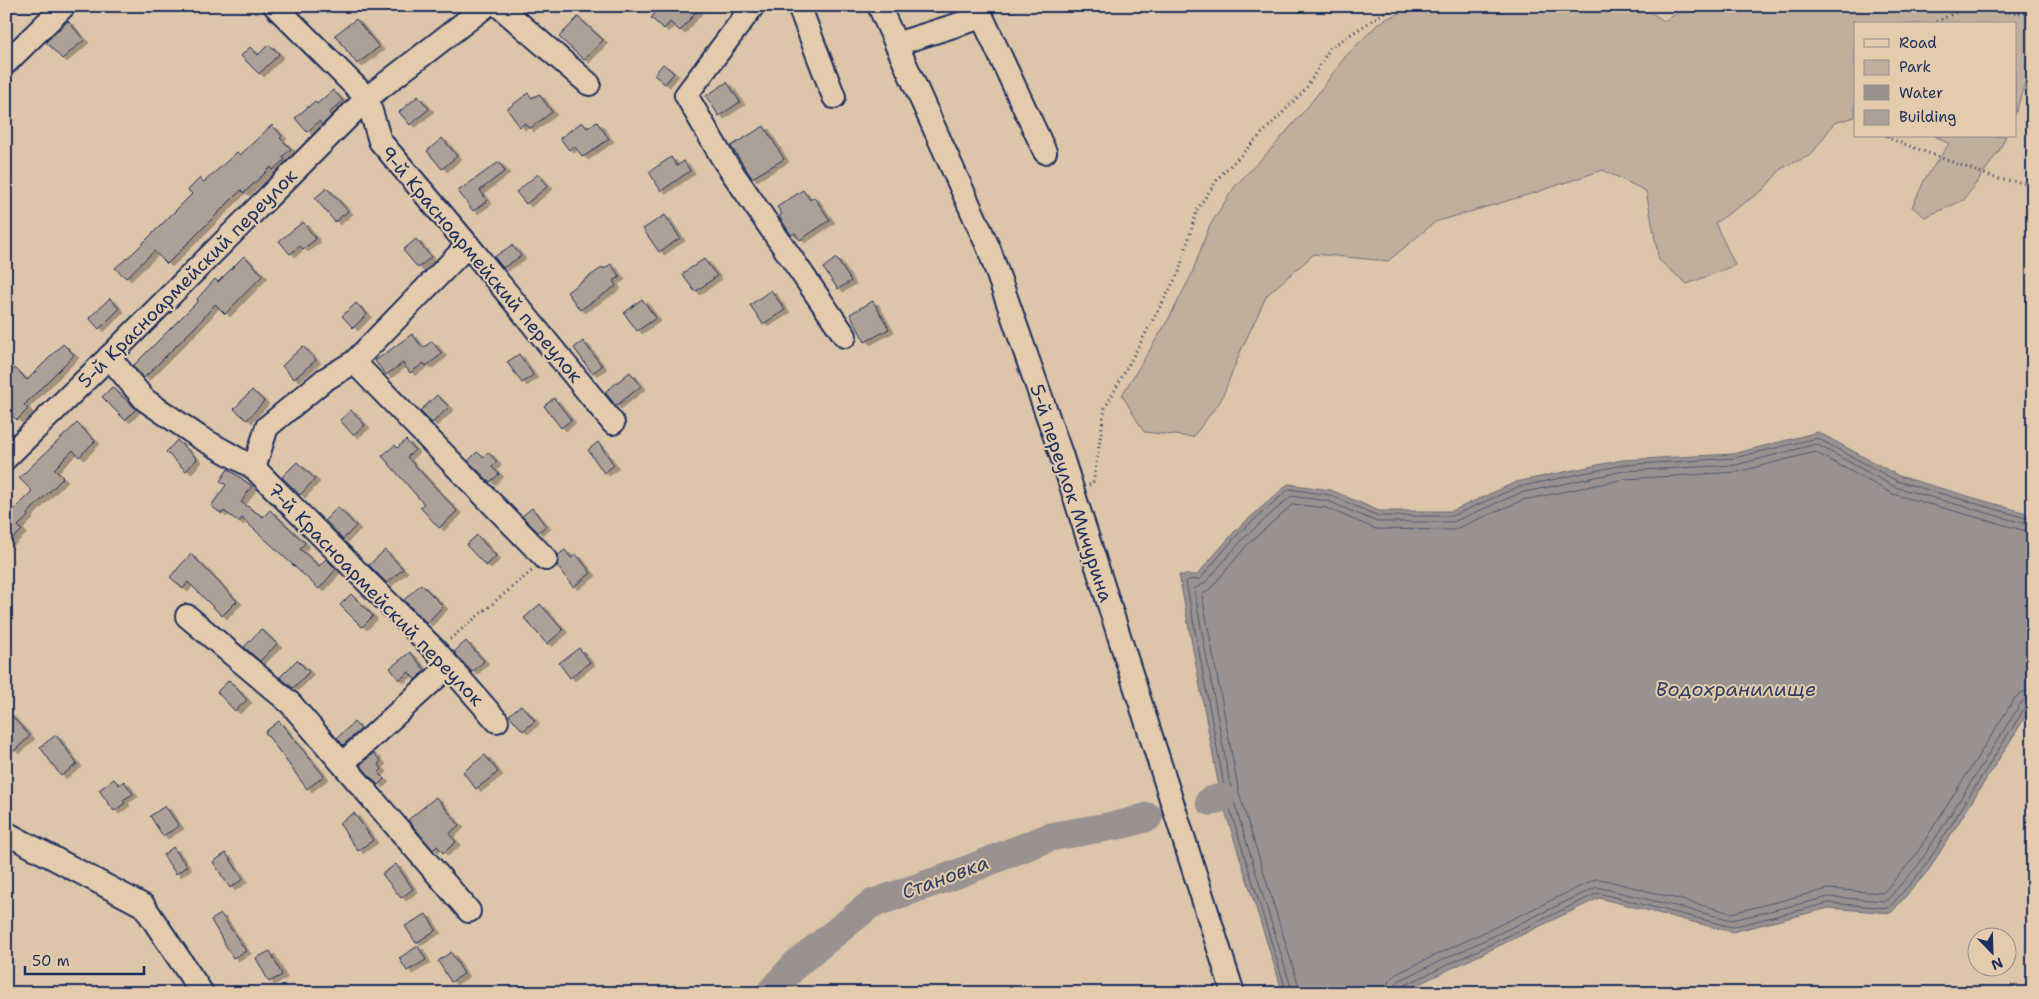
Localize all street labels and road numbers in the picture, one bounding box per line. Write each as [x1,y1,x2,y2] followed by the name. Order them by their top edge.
[375,141,588,388] street label: 9-й Красноармейский переулок
[72,163,302,393] street label: 5-й Красноармейский переулок
[1024,381,1119,606] street label: 5-й переулок Мичурина
[262,477,489,711] street label: 7-й Красноармейский переулок

